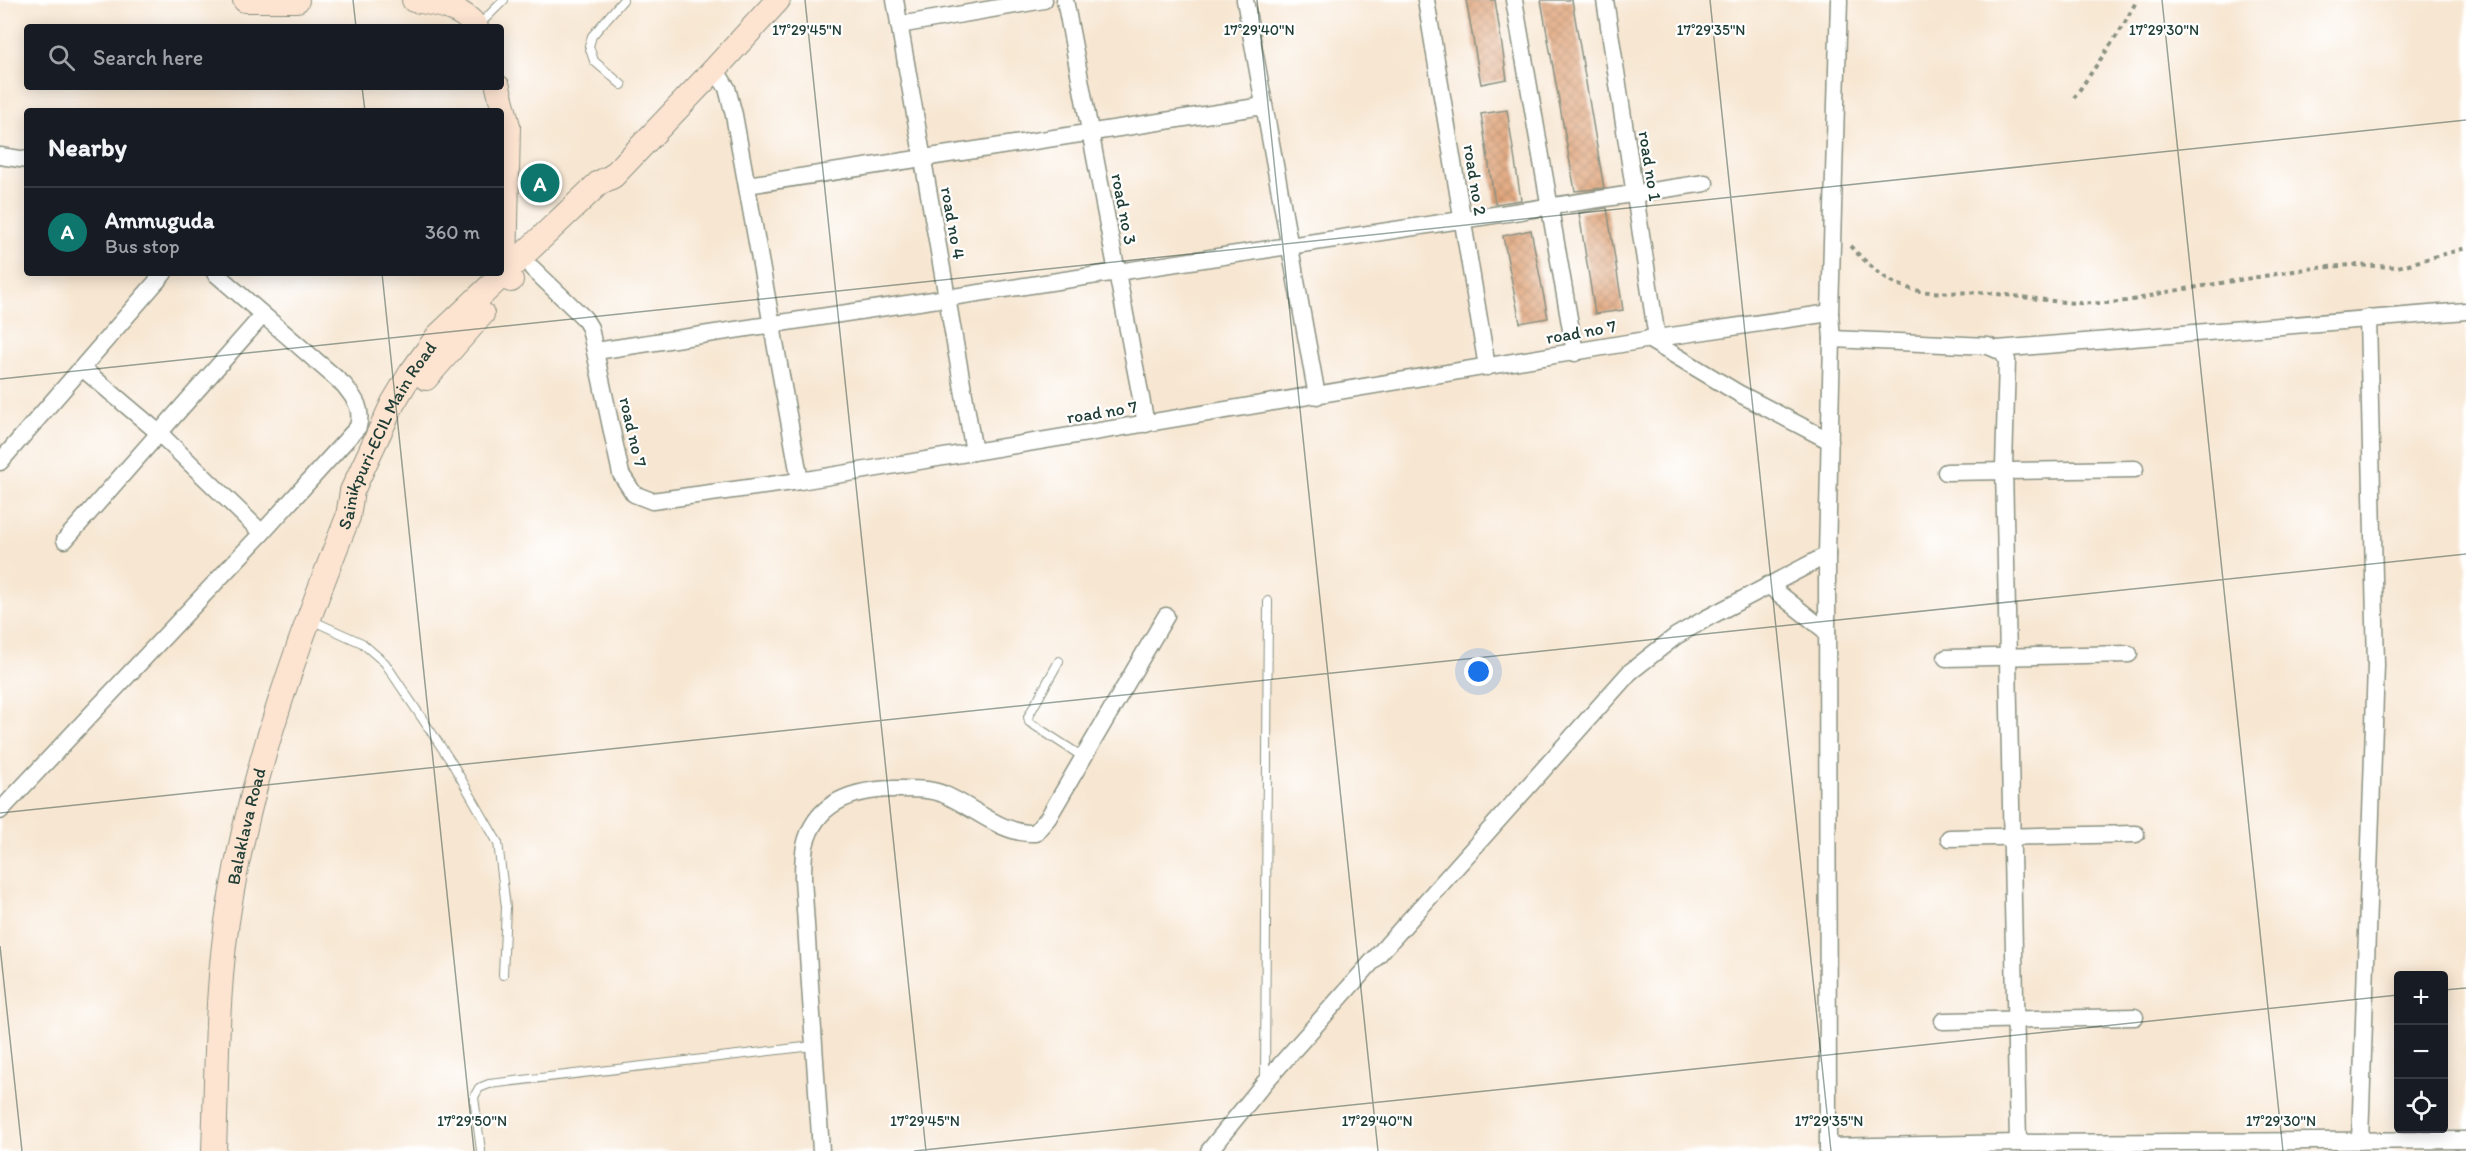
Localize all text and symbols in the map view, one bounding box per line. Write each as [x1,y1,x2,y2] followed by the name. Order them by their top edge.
[772,21,842,39] text: 17°29'45"N
[1223,21,1295,39] text: 17°29'40"N
[1676,21,1746,39] text: 17°29'35"N
[2129,21,2199,39] text: 17°29'30"N
[24,24,504,90] search box
[45,41,78,74] icon: search
[93,44,203,71] text: Search here
[1634,129,1666,203] street label: road no 1
[48,131,127,163] text: Nearby
[1459,143,1492,218] street label: road no 2
[520,160,560,206] pin: A
[1106,172,1142,247] street label: road no 3
[936,185,970,261] street label: road no 4
[105,207,214,234] text: Ammuguda
[61,220,74,244] text: A
[425,220,480,244] text: 360 m
[105,234,180,258] text: Bus stop
[1544,315,1618,349] street label: road no 7
[333,337,441,533] street label: Sainikpuri-ECIL Main Road
[614,395,652,469] street label: road no 7
[1065,396,1139,428] street label: road no 7
[1464,657,1493,686] your location
[222,765,271,887] street label: Balaklava Road
[2394,971,2448,1133] map controls
[2394,971,2448,1025] button: +
[2394,1025,2448,1079] button: −
[2394,1079,2448,1133] button: locate
[437,1112,507,1130] text: 17°29'50"N
[890,1112,960,1130] text: 17°29'45"N
[1341,1112,1413,1130] text: 17°29'40"N
[1794,1112,1864,1130] text: 17°29'35"N
[2246,1112,2316,1130] text: 17°29'30"N

